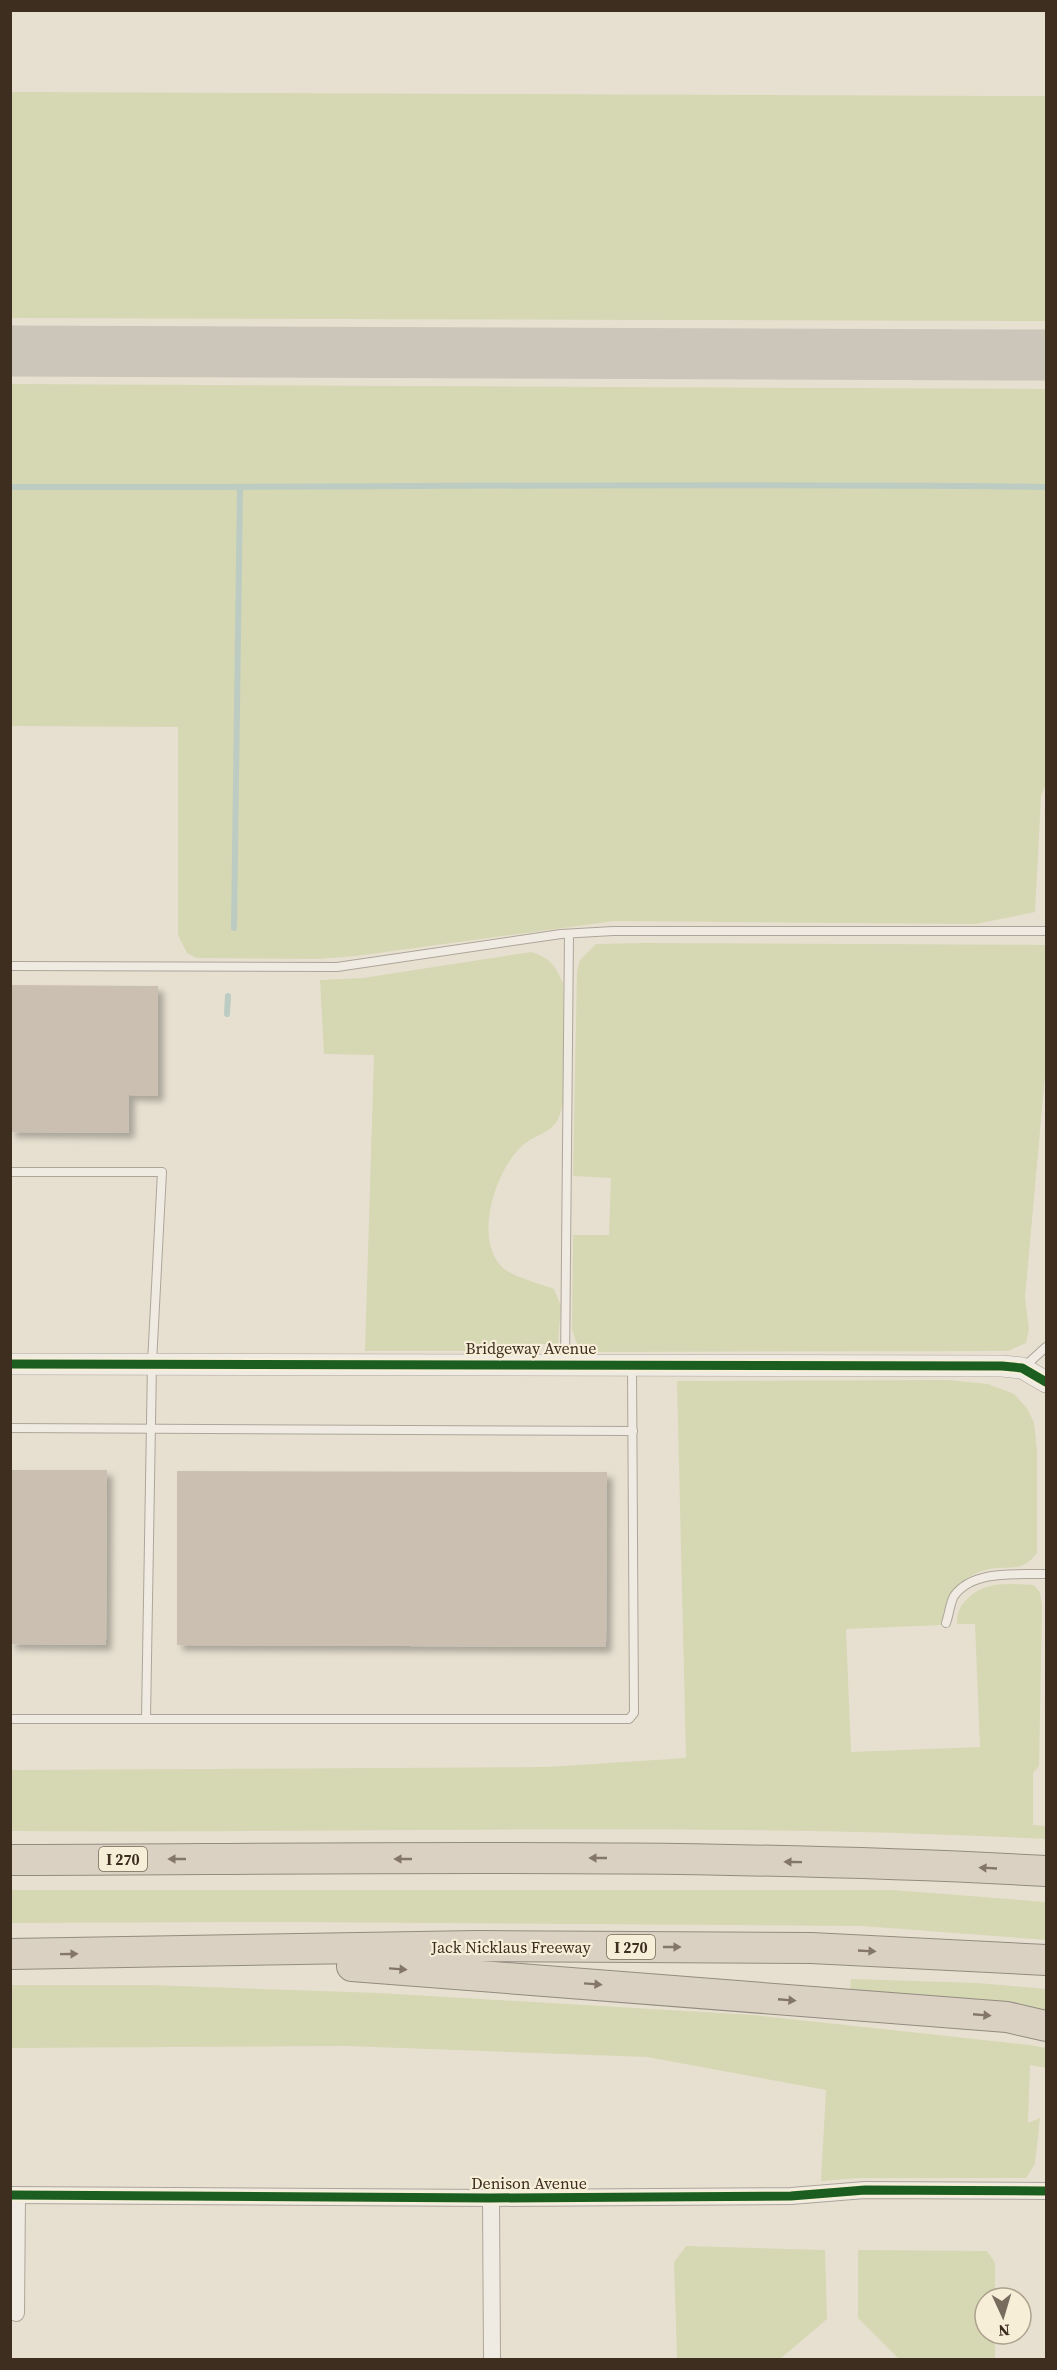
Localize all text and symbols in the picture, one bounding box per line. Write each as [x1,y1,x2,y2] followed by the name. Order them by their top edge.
[465,1337,597,1359] street label: Bridgeway Avenue
[99,1847,147,1871] road number: I 270
[589,1853,608,1863] one-way arrow
[167,1854,186,1864] one-way arrow
[394,1854,413,1864] one-way arrow
[784,1857,803,1867] one-way arrow
[979,1863,998,1872] one-way arrow
[607,1935,655,1959] road number: I 270
[430,1936,591,1958] street label: Jack Nicklaus Freeway
[663,1943,682,1952] one-way arrow
[858,1946,877,1955] one-way arrow
[59,1949,78,1959] one-way arrow
[389,1965,408,1974] one-way arrow
[583,1979,602,1989] one-way arrow
[778,1995,797,2005] one-way arrow
[972,2011,991,2020] one-way arrow
[471,2172,587,2194] street label: Denison Avenue
[973,2286,1033,2346] north arrow
[997,2320,1011,2342] text: N

